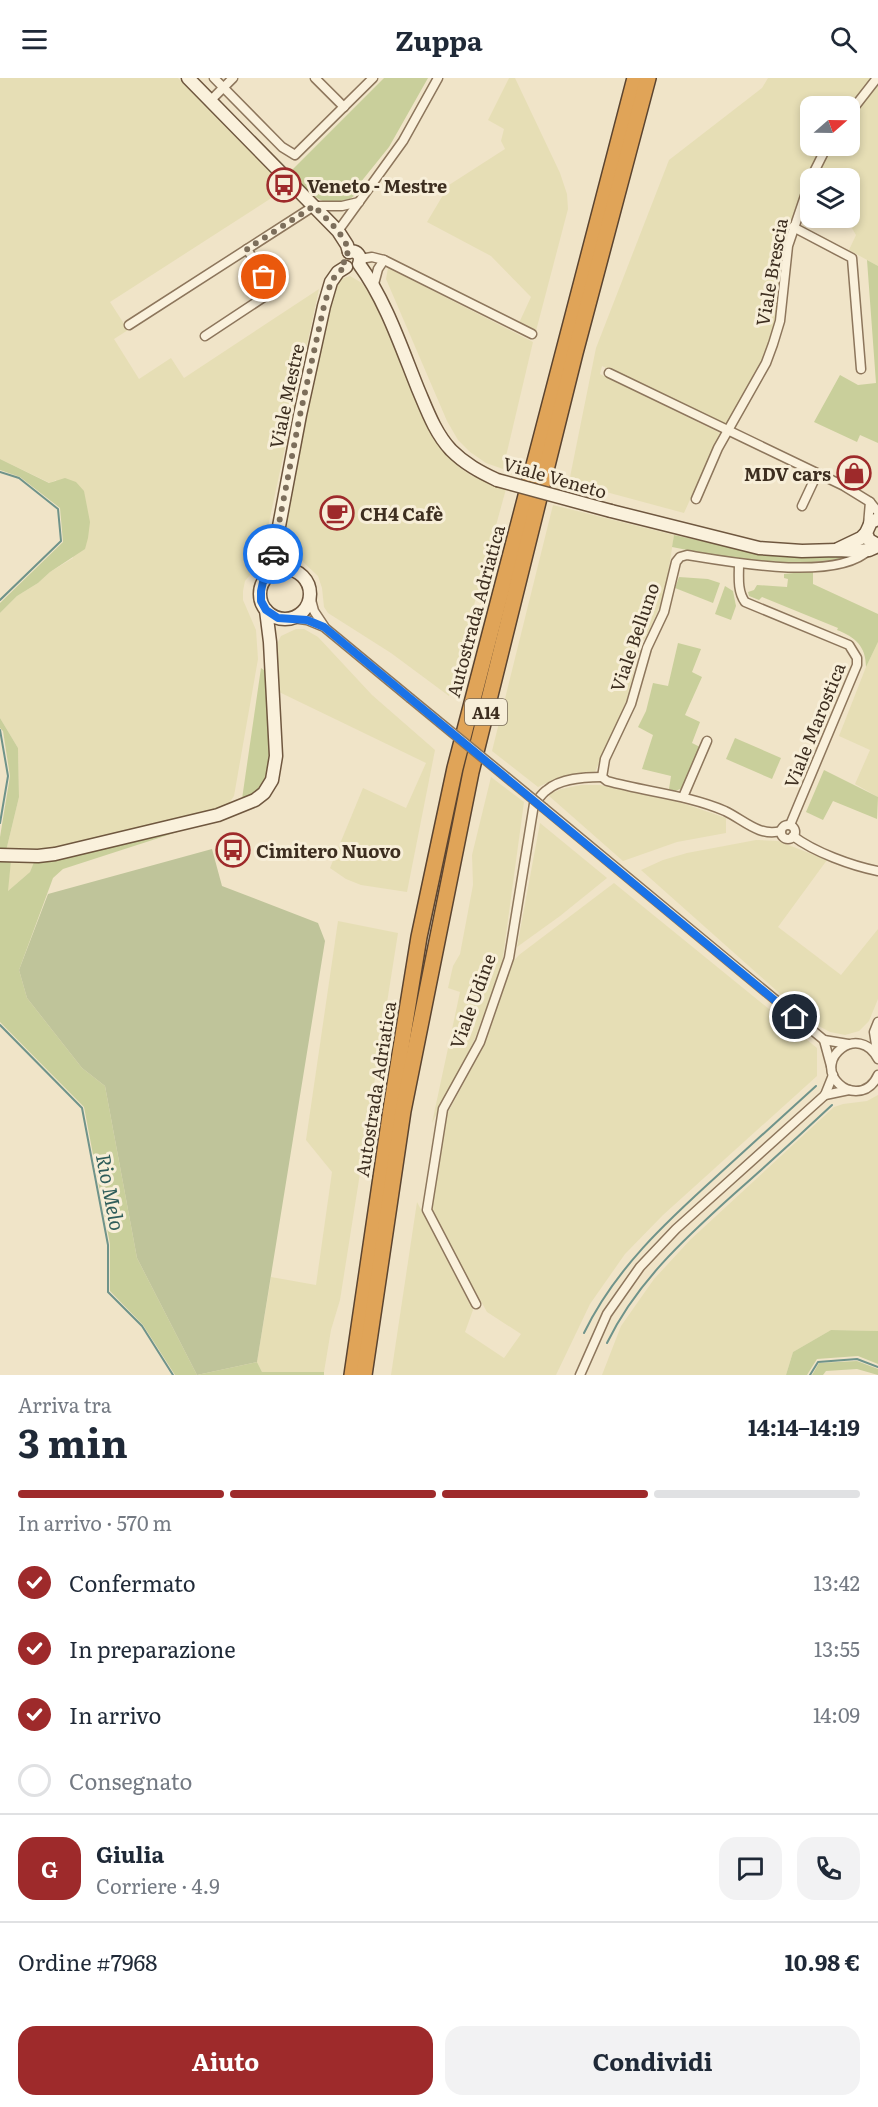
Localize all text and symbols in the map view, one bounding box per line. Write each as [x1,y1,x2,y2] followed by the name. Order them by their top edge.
[395,19,483,59] text: Zuppa
[18,23,51,56] icon: menu
[827,23,860,56] icon: search
[800,96,860,156] north arrow
[800,96,860,228] map controls
[266,167,302,203] bus stop icon: Veneto - Mestre
[800,168,860,228] button: layers
[307,172,447,199] place label: Veneto - Mestre
[748,215,794,328] street label: Viale Brescia
[238,251,289,302] pin
[247,260,280,293] icon: bag
[262,341,310,451] street label: Viale Mestre
[500,449,610,505] street label: Viale Veneto
[836,455,872,491] shop icon: MDV cars
[744,460,831,487] place label: MDV cars
[319,495,355,531] cafe icon: CH4 Cafè
[360,500,443,527] place label: CH4 Cafè
[439,521,511,700] street label: Autostrada Adriatica
[243,524,303,584] courier
[257,538,290,571] icon: car
[603,579,665,695] street label: Viale Belluno
[777,658,852,792] street label: Viale Marostica
[465,699,507,725] road number: A14
[215,832,251,868] bus stop icon: Cimitero Nuovo
[256,837,401,864] place label: Cimitero Nuovo
[442,950,502,1052] street label: Viale Udine
[769,991,820,1042] pin
[348,999,402,1179] street label: Autostrada Adriatica
[778,1000,811,1033] icon: home
[90,1151,134,1233] water label: Rio Melo
[18,1389,112,1419] text: Arriva tra
[748,1410,860,1443] text: 14:14–14:19
[18,1412,128,1470] text: 3 min
[18,1507,172,1537] text: In arrivo · 570 m
[18,1566,51,1599] icon: check
[69,1566,196,1599] text: Confermato
[814,1567,860,1597] text: 13:42
[18,1632,51,1665] icon: check
[69,1632,236,1665] text: In preparazione
[814,1633,860,1663] text: 13:55
[18,1698,51,1731] icon: check
[69,1698,161,1731] text: In arrivo
[813,1699,860,1729] text: 14:09
[69,1764,192,1797] text: Consegnato
[96,1837,164,1870] text: Giulia
[719,1837,782,1900] button: chat
[797,1837,860,1900] button: phone
[41,1852,58,1885] text: G
[96,1870,220,1900] text: Corriere · 4.9
[18,1945,157,1978] text: Ordine #7968
[785,1945,860,1978] text: 10.98 €
[18,2026,433,2095] button: Aiuto
[445,2026,860,2095] button: Condividi

